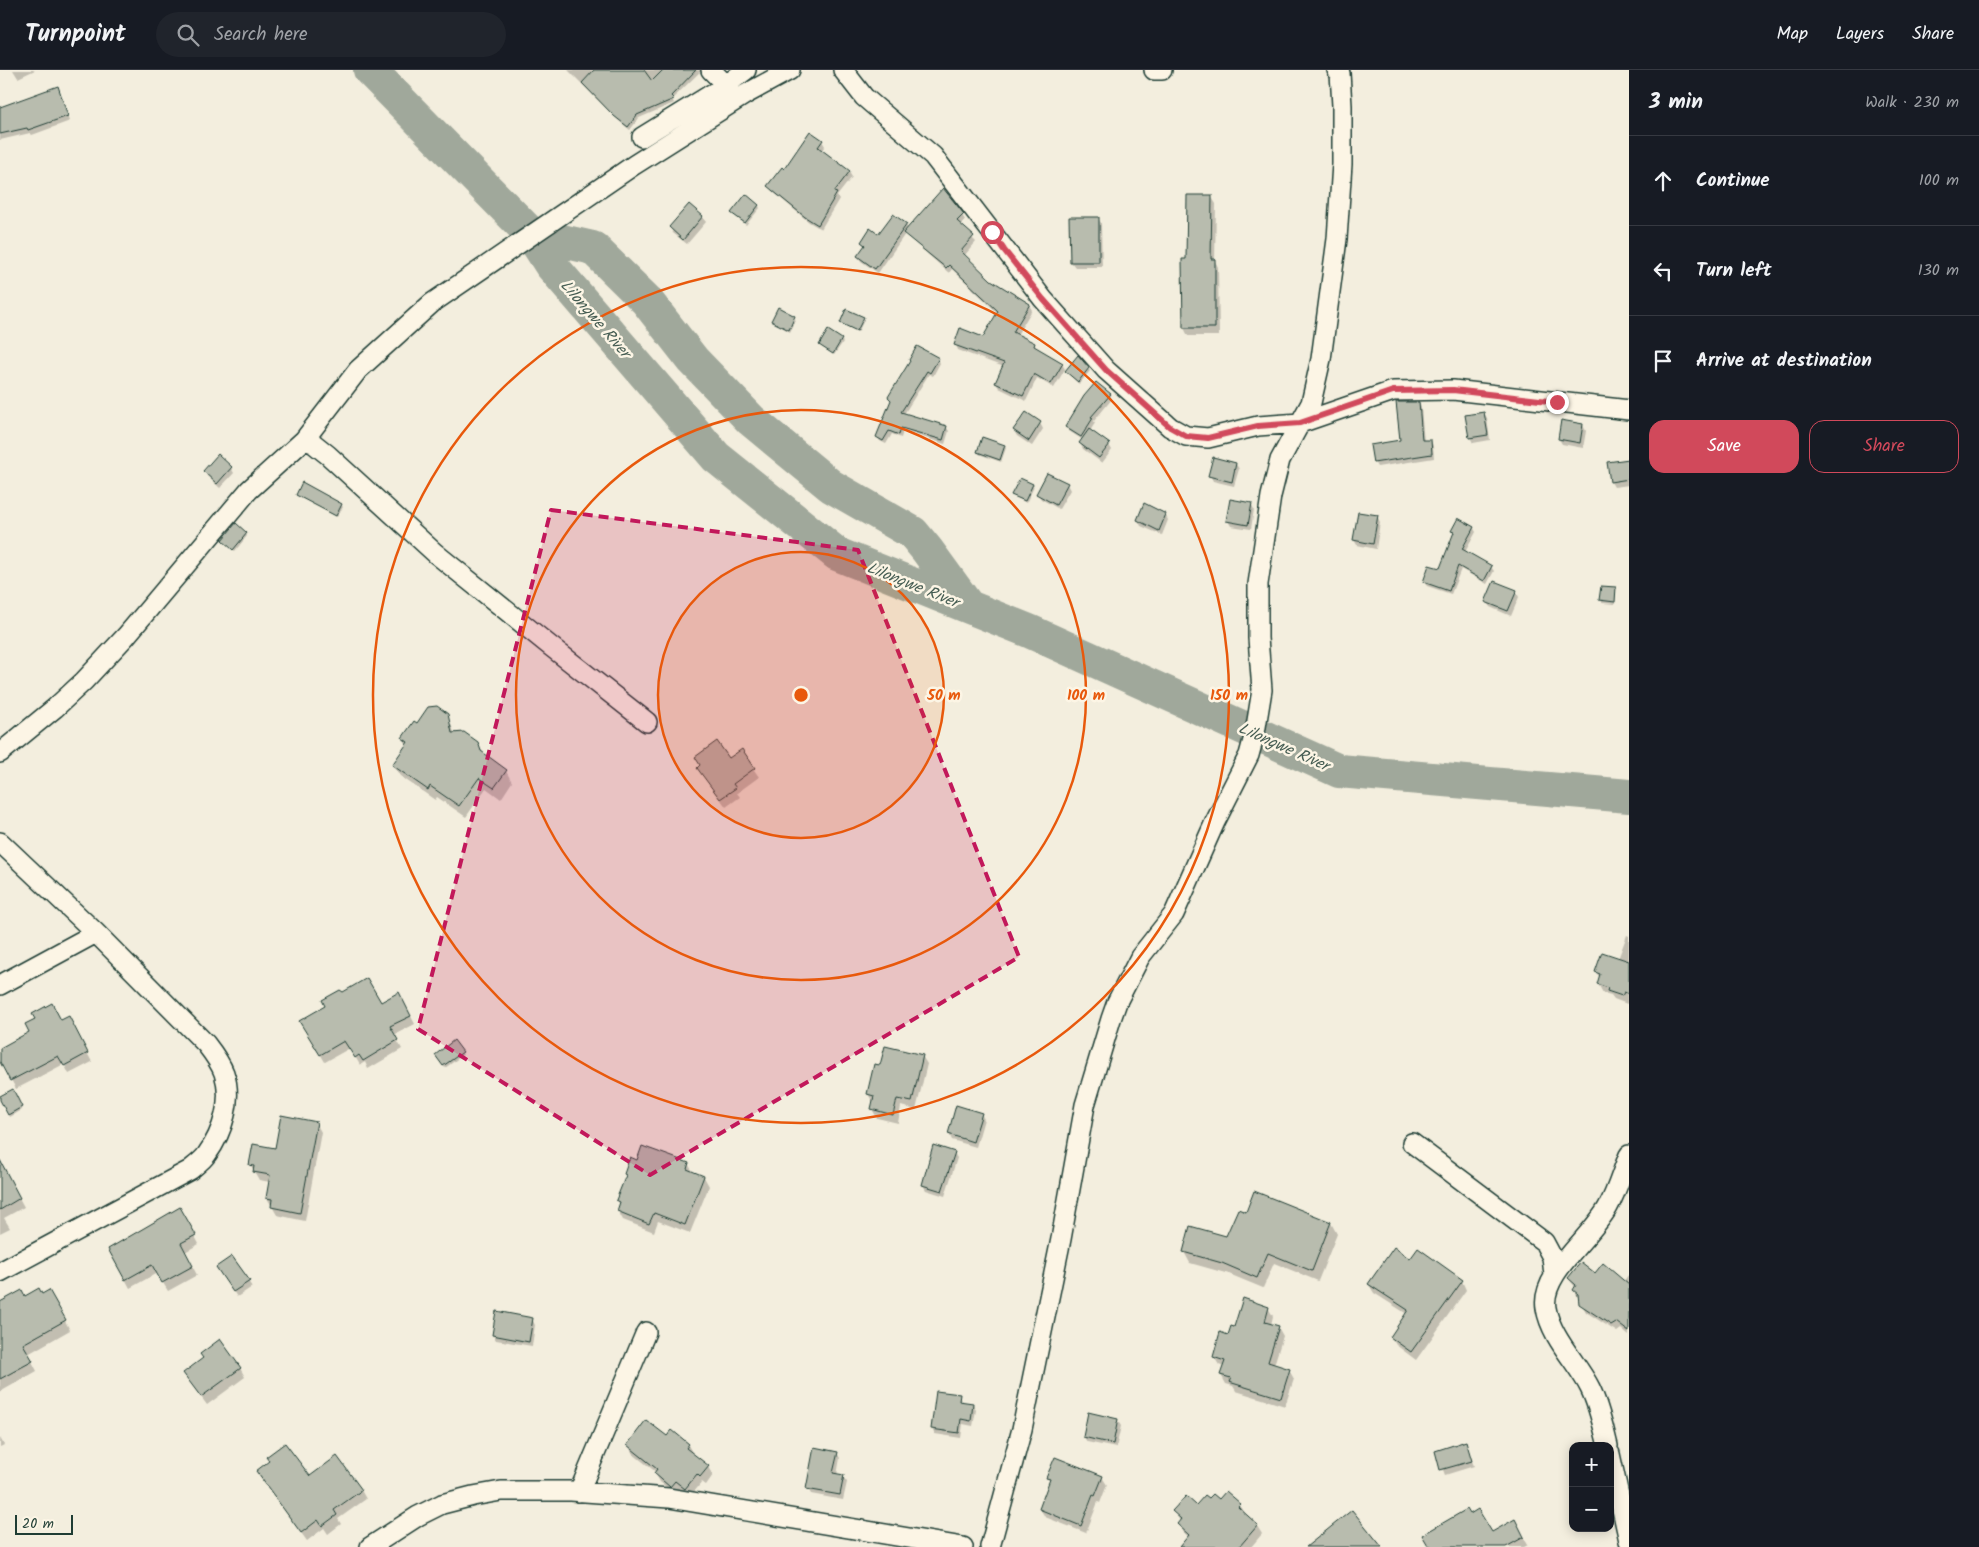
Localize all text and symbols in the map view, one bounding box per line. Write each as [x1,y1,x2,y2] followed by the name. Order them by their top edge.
[156,12,506,57] search box
[25,15,126,54] text: Turnpoint
[214,20,308,50] text: Search here
[1777,20,1808,49] text: Map
[1836,20,1884,49] text: Layers
[1912,20,1954,49] text: Share
[174,21,202,49] icon: search
[1649,86,1703,119] text: 3 min
[1865,90,1959,115] text: Walk · 230 m
[1696,166,1769,196] text: Continue
[1649,167,1677,195] icon: ahead
[1919,168,1959,193] text: 100 m
[981,221,1004,244] route start
[1696,256,1771,286] text: Turn left
[1649,257,1677,285] icon: left
[1918,258,1959,283] text: 130 m
[554,274,638,366] water label: Lilongwe River
[1696,346,1872,376] text: Arrive at destination
[1649,347,1677,375] icon: arrive
[1546,391,1569,414] route end
[1649,420,1799,473] button: Save
[1809,420,1959,473] button: Share
[863,556,965,616] water label: Lilongwe River
[926,684,961,708] text: 50 m
[1067,684,1105,708] text: 100 m
[1210,684,1248,708] text: 150 m
[792,686,810,704] centre of rings
[1234,716,1336,780] water label: Lilongwe River
[1569,1442,1614,1532] map controls
[1569,1442,1614,1487] button: +
[1569,1487,1614,1532] button: −
[15,1512,72,1535] scale bar
[22,1513,54,1535] text: 20 m

